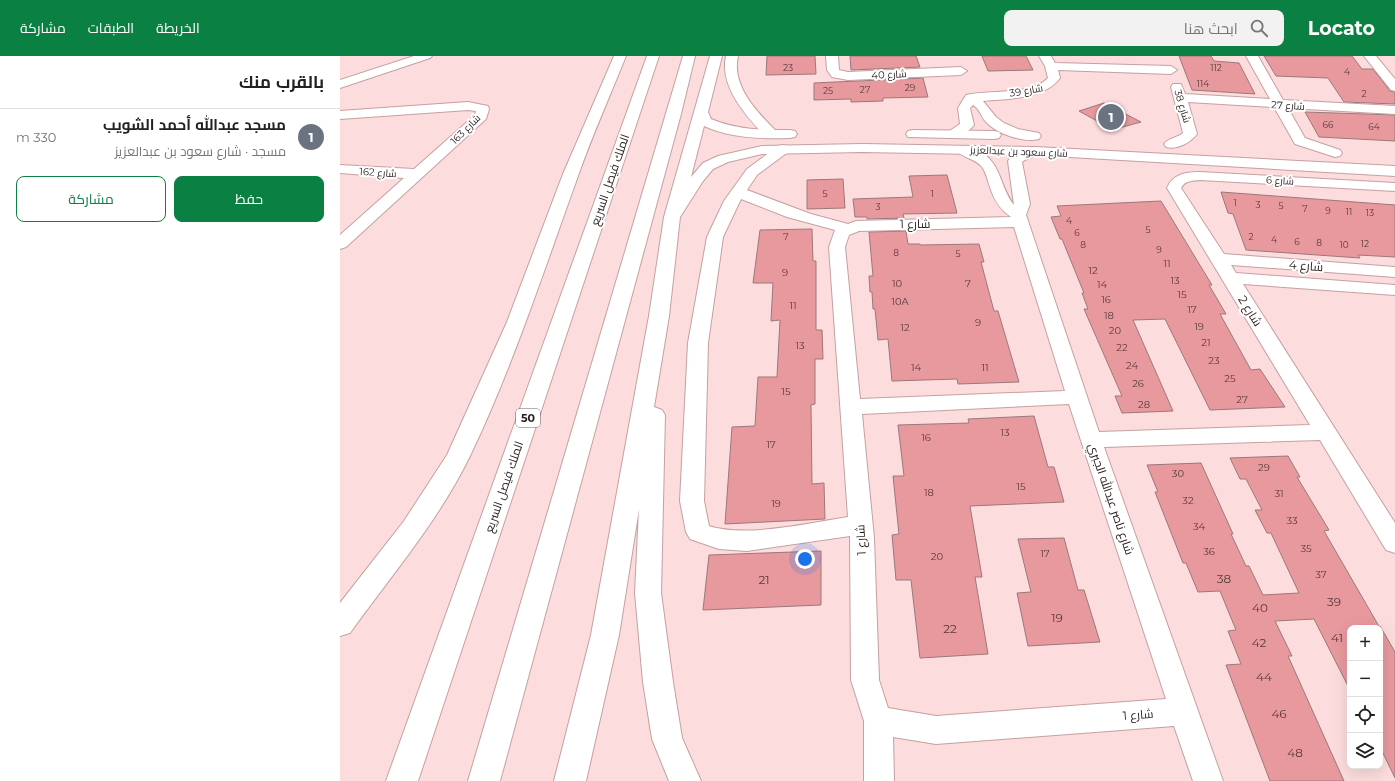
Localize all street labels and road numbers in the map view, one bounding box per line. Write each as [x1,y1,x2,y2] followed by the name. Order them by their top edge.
[871,67,907,82] street label: شارع 40
[1008,81,1044,100] street label: شارع 39
[1171,88,1194,124] street label: شارع 38
[1271,98,1305,113] street label: شارع 27
[448,112,483,147] street label: شارع 163
[587,132,633,228] street label: الملك فيصل السريع
[969,143,1068,160] street label: شارع سعود بن عبدالعزيز
[359,165,397,180] street label: شارع 162
[1266,173,1294,188] street label: شارع 6
[899,216,931,232] street label: شارع 1
[1288,257,1324,275] street label: شارع 4
[1234,293,1266,329] street label: شارع 2
[516,409,540,427] road number: 50
[481,439,527,535] street label: الملك فيصل السريع
[1082,441,1138,558] street label: شارع ناصر عبدالله الجبري
[852,524,870,556] street label: شارع 1
[1122,706,1154,724] street label: شارع 1

